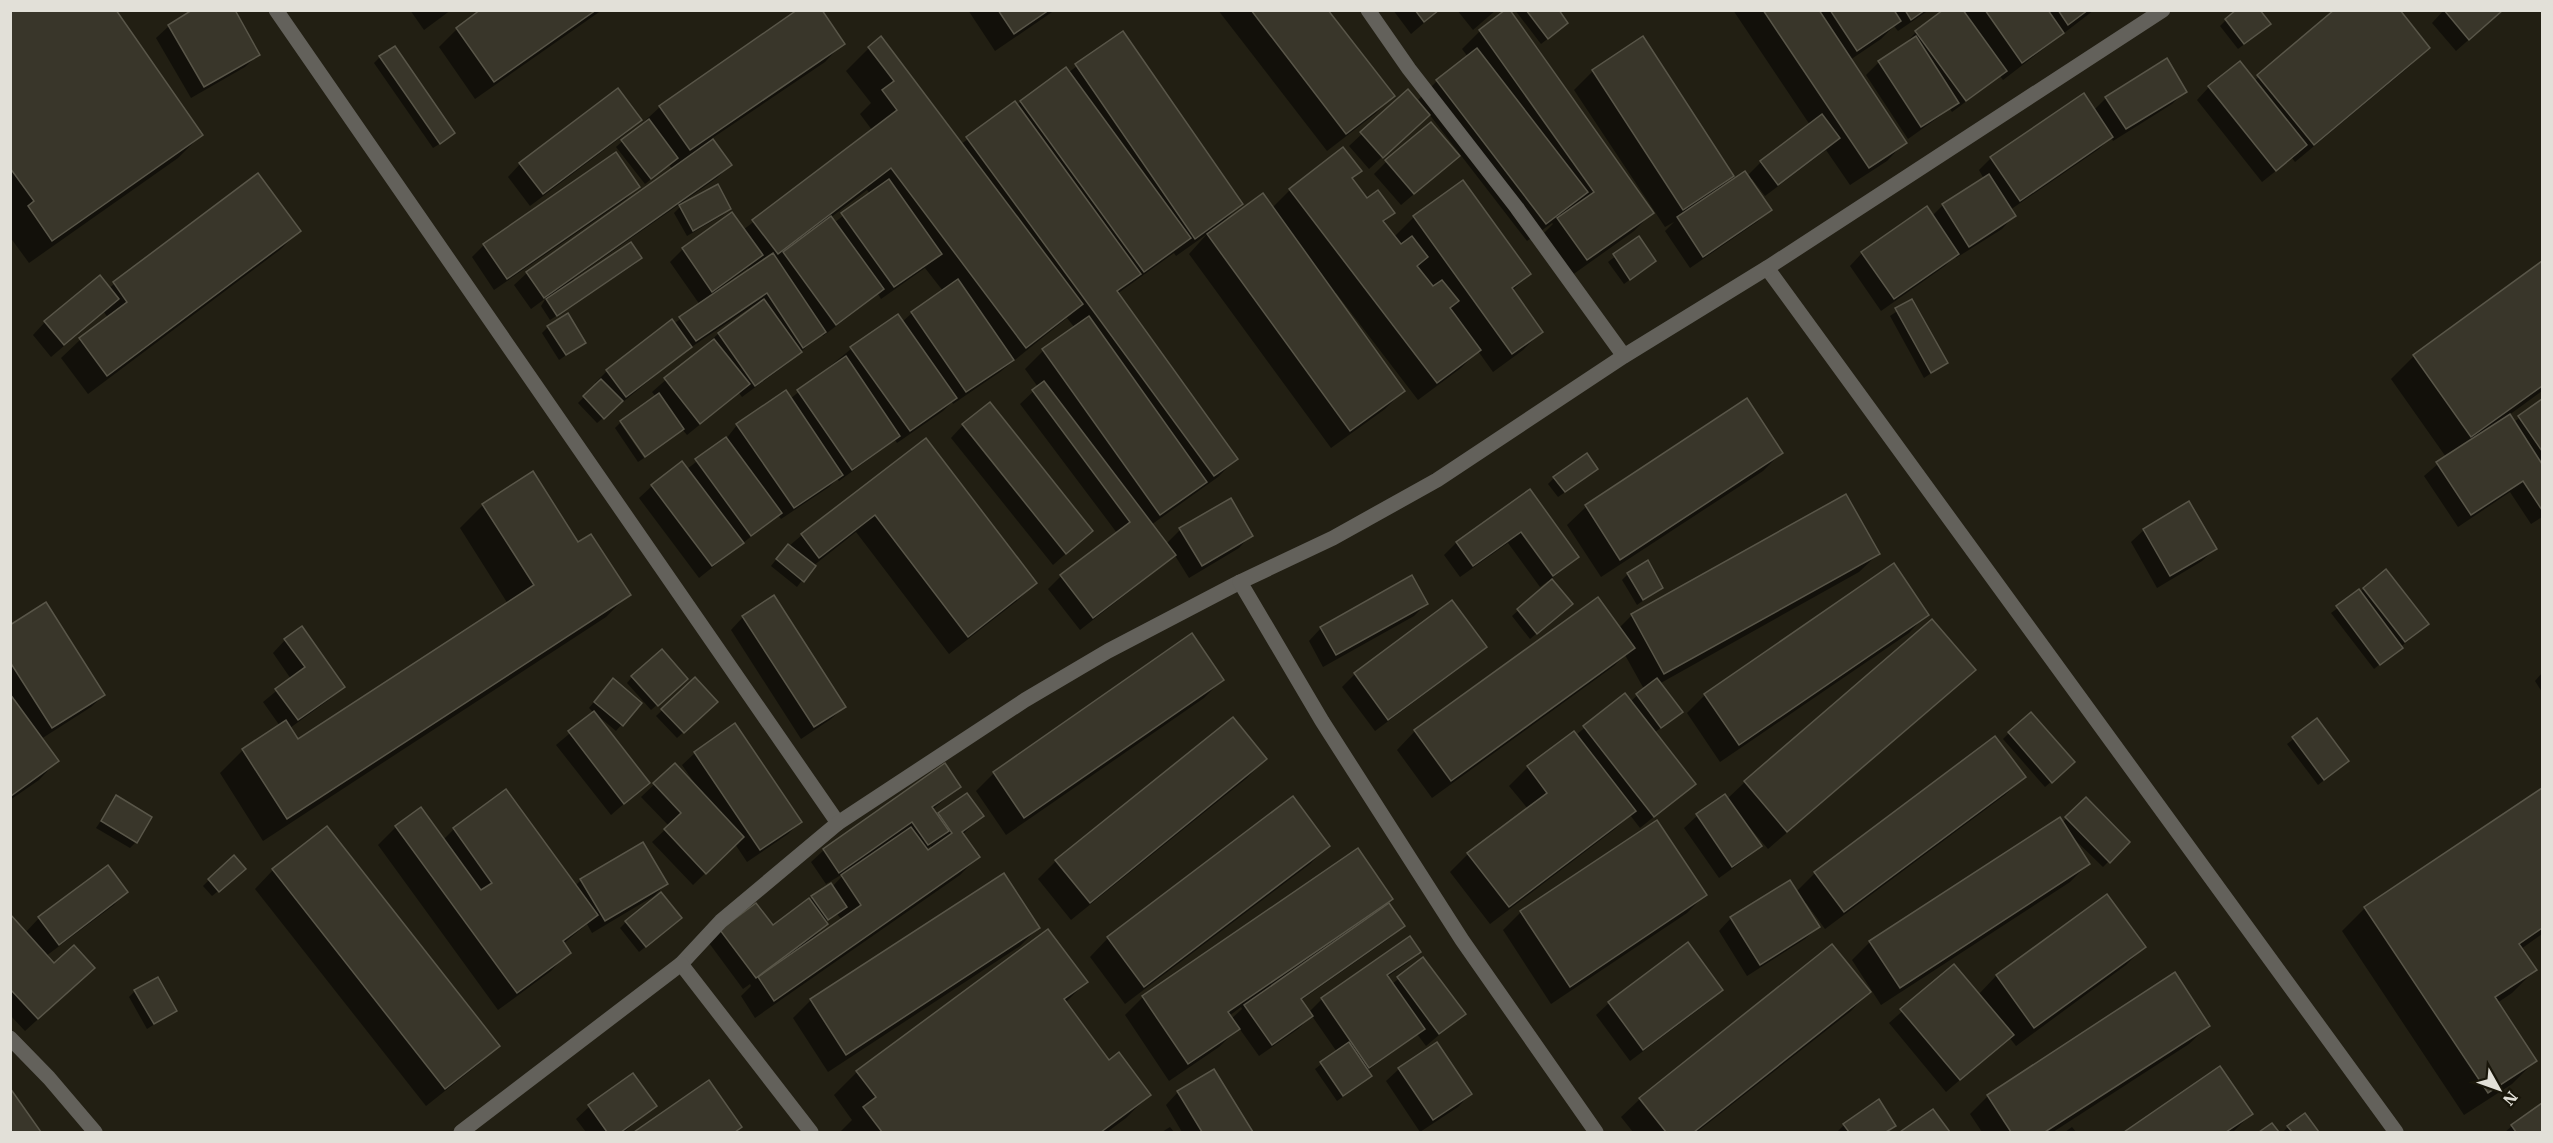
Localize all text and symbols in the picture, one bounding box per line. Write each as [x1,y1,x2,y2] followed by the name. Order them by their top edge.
[2469,1059,2529,1119] north arrow
[2499,1087,2522,1110] text: N

